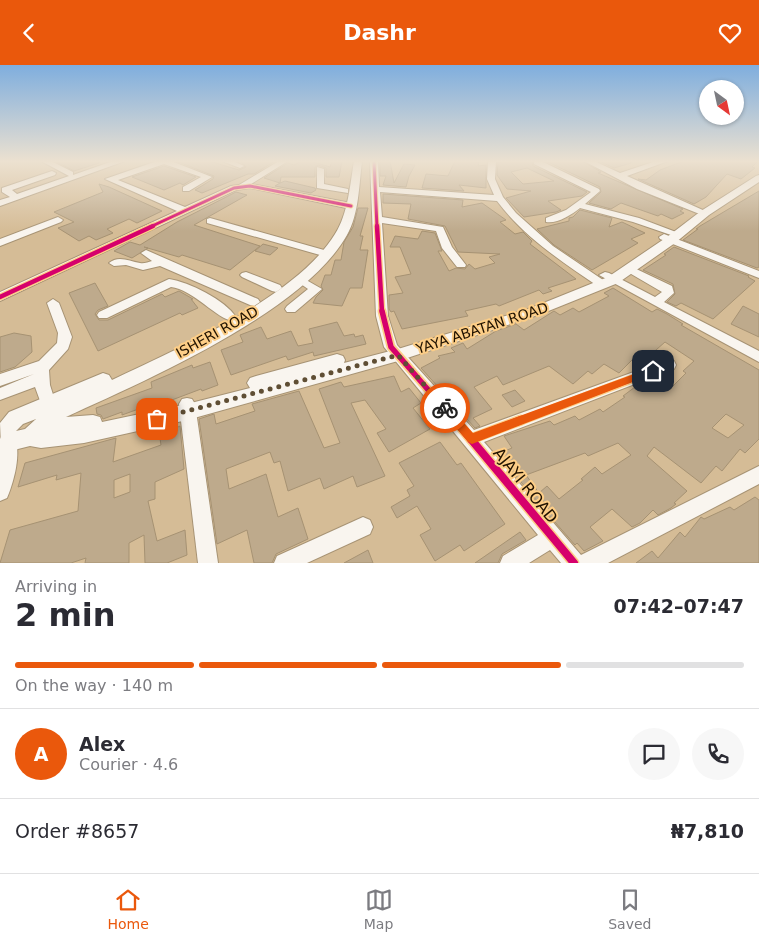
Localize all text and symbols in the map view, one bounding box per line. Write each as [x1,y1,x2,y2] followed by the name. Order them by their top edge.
[15,19,43,47] icon: back
[716,19,744,47] icon: heart
[343,20,416,45] text: Dashr
[699,80,744,125] north arrow
[699,80,744,125] map controls
[413,299,550,357] street label: YAYA ABATAN ROAD
[173,303,261,361] street label: ISHERI ROAD
[632,350,674,392] pin
[639,357,667,385] icon: home
[420,383,470,433] courier
[431,394,459,422] icon: bike
[136,398,178,440] pin
[143,405,171,433] icon: bag
[489,444,562,527] street label: AJAYI ROAD
[15,577,97,596] text: Arriving in
[614,595,744,617] text: 07:42–07:47
[15,596,116,634] text: 2 min
[15,676,173,695] text: On the way · 140 m
[628,728,680,780] button: chat
[692,728,744,780] button: phone
[79,733,125,755] text: Alex
[34,743,48,765] text: A
[79,755,178,774] text: Courier · 4.6
[15,820,139,842] text: Order #8657
[671,820,744,842] text: ₦7,810
[107,886,149,932] tab: Home
[364,886,393,932] tab: Map
[608,886,652,932] tab: Saved

